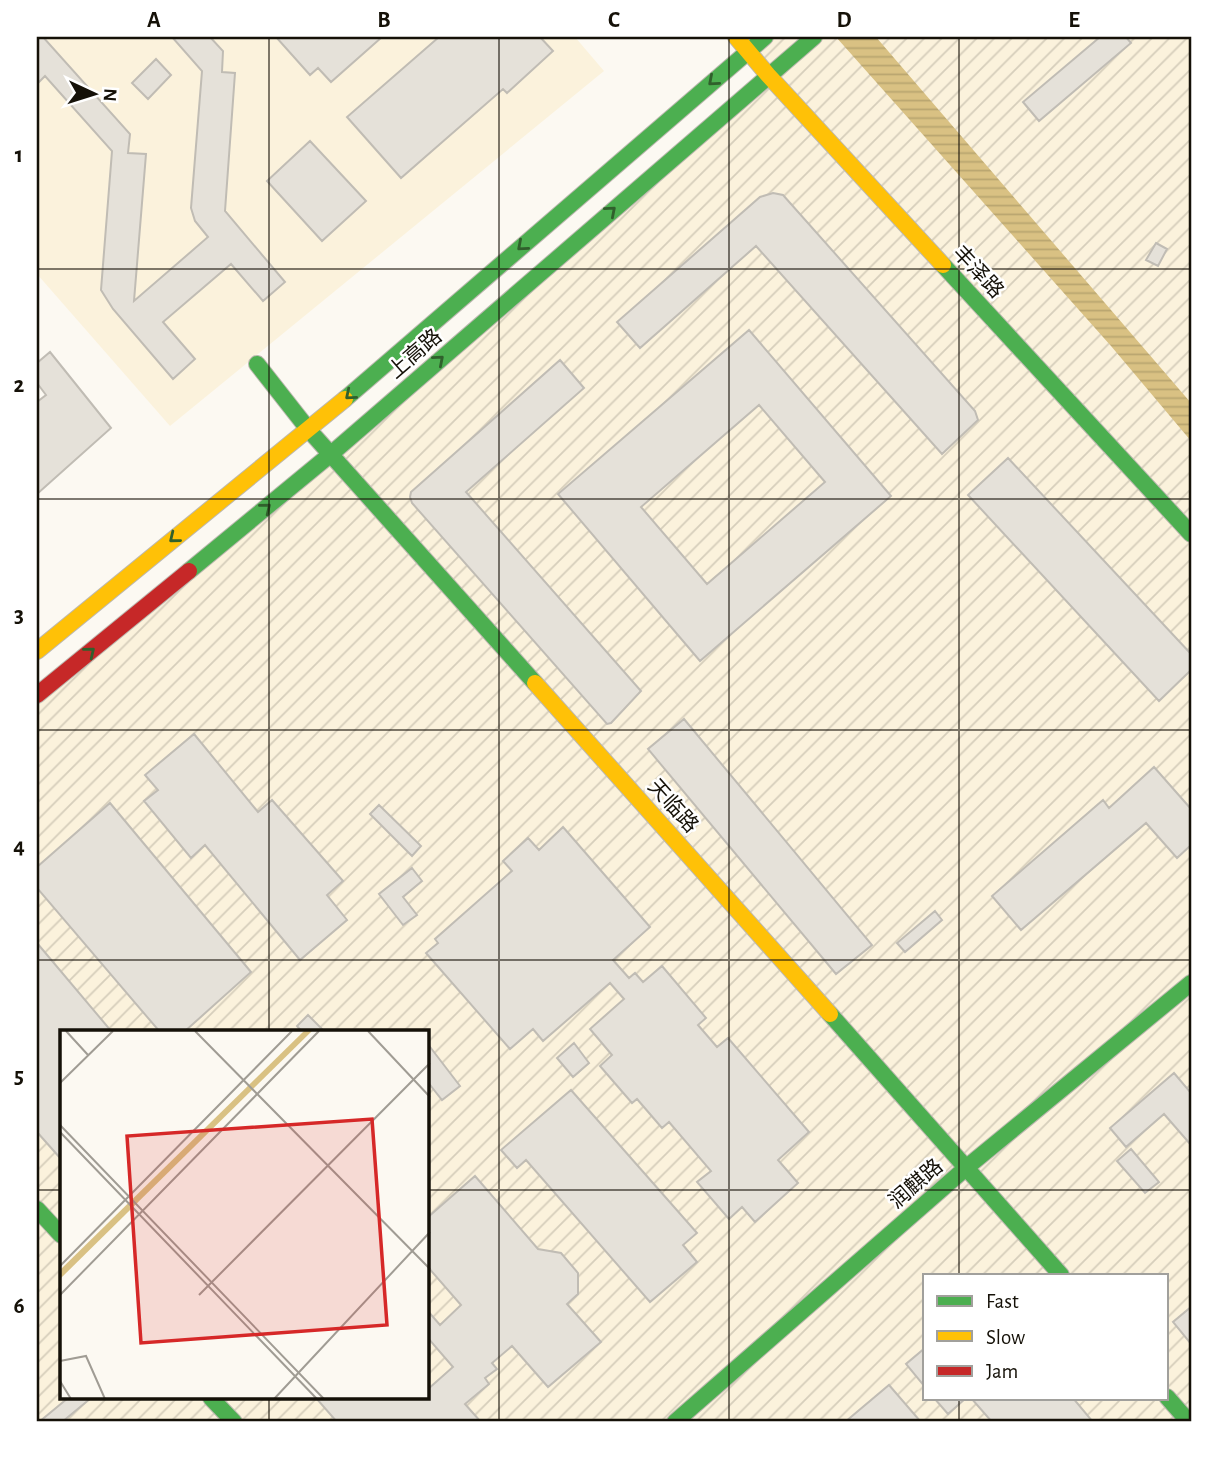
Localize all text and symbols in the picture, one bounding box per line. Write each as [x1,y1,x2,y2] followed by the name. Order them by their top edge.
[147,9,161,32] text: A
[377,9,391,32] text: B
[608,9,620,32] text: C
[836,9,852,32] text: D
[1068,9,1080,32] text: E
[60,60,130,130] north arrow
[708,73,721,85] one-way arrow
[100,88,119,102] text: N
[15,144,23,167] text: 1
[602,207,615,219] one-way arrow
[518,238,531,250] one-way arrow
[949,241,1008,302] street label: 丰泽路
[384,325,446,383] street label: 上高路
[431,356,444,368] one-way arrow
[14,374,25,397] text: 2
[345,386,358,399] one-way arrow
[257,504,270,516] one-way arrow
[169,530,181,543] one-way arrow
[14,604,24,627] text: 3
[81,648,94,660] one-way arrow
[644,775,703,836] street label: 天临路
[13,835,25,858] text: 4
[60,1030,429,1400] inset map
[14,1065,24,1088] text: 5
[885,1155,947,1213] street label: 润麒路
[923,1274,1168,1400] legend
[986,1291,1019,1312] text: Fast
[13,1295,25,1318] text: 6
[986,1327,1025,1348] text: Slow
[986,1361,1018,1382] text: Jam

